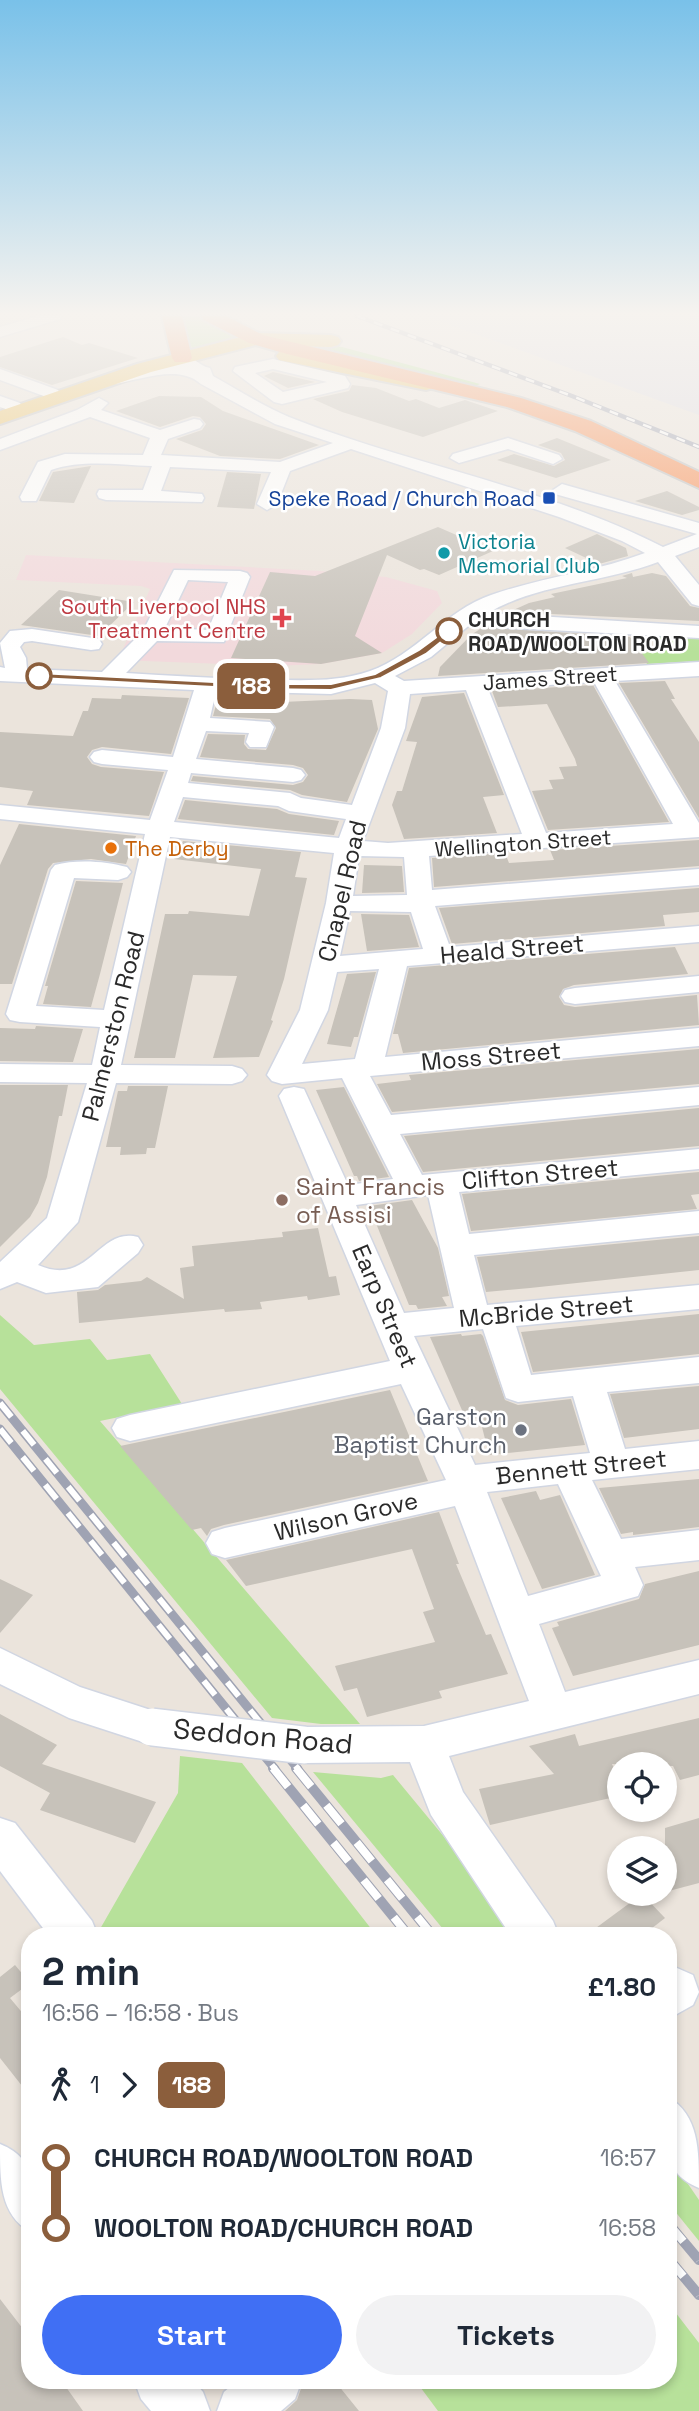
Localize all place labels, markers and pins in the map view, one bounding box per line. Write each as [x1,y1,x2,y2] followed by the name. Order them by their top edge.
[269,485,535,512] place label: Speke Road / Church Road
[541,490,557,506] marker: Speke Road / Church Road
[458,528,600,579] place label: Victoria Memorial Club
[436,545,452,561] marker: Victoria Memorial Club
[61,593,266,644] place label: South Liverpool NHS Treatment Centre
[468,606,687,657] place label: CHURCH ROAD/WOOLTON ROAD
[272,608,292,628] marker: South Liverpool NHS Treatment Centre
[436,618,462,644] marker: CHURCH ROAD/WOOLTON ROAD
[26,663,52,689] unlabelled marker
[125,835,229,862] place label: The Derby
[103,840,119,856] marker: The Derby
[296,1171,445,1230] place label: Saint Francis of Assisi
[274,1192,290,1208] marker: Saint Francis of Assisi
[334,1401,507,1460] place label: Garston Baptist Church
[513,1422,529,1438] marker: Garston Baptist Church

